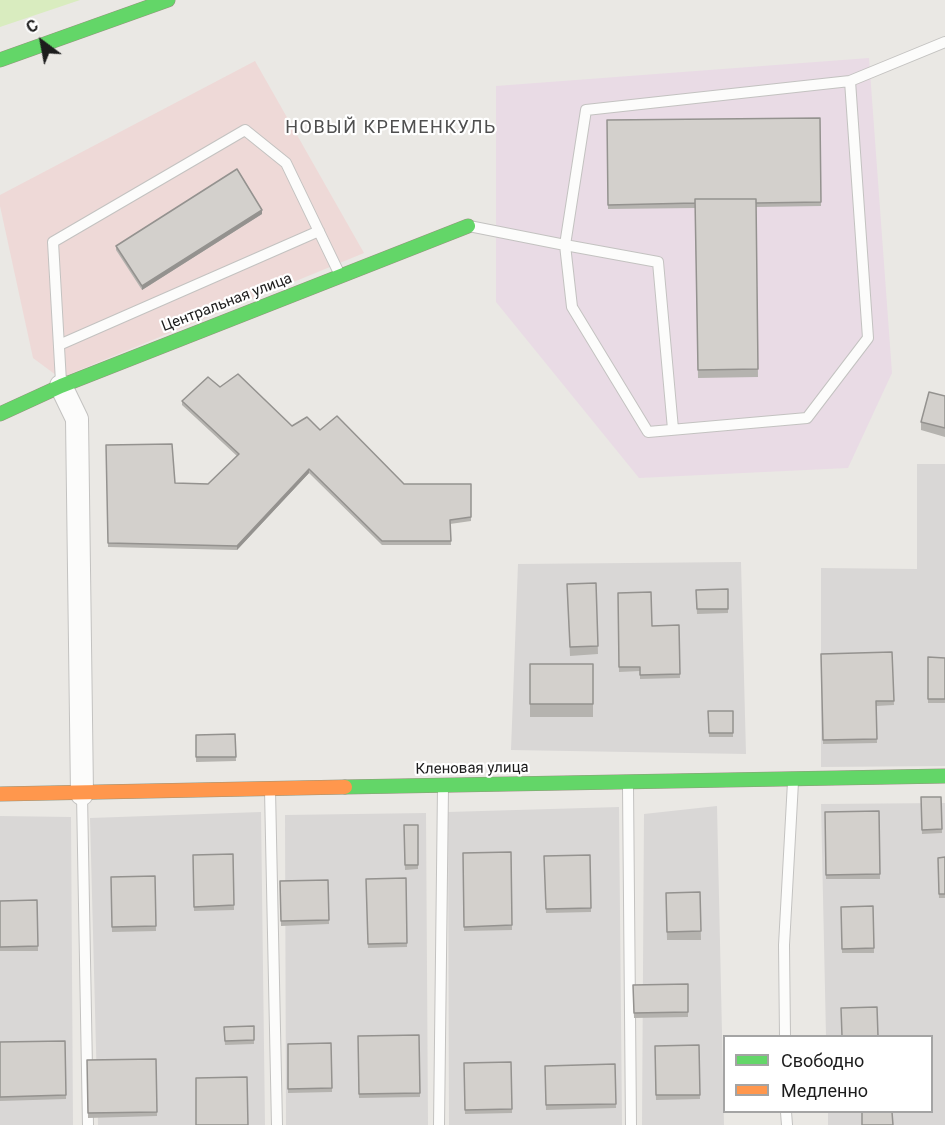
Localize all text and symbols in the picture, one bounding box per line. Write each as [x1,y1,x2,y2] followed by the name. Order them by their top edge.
[12,12,72,72] north arrow
[23,15,42,37] text: С
[285,117,497,139] district label: НОВЫЙ КРЕМЕНКУЛЬ
[159,270,295,336] street label: Центральная улица
[415,759,529,779] street label: Кленовая улица
[723,1035,933,1113] legend
[781,1050,864,1071] text: Свободно
[781,1080,868,1101] text: Медленно

